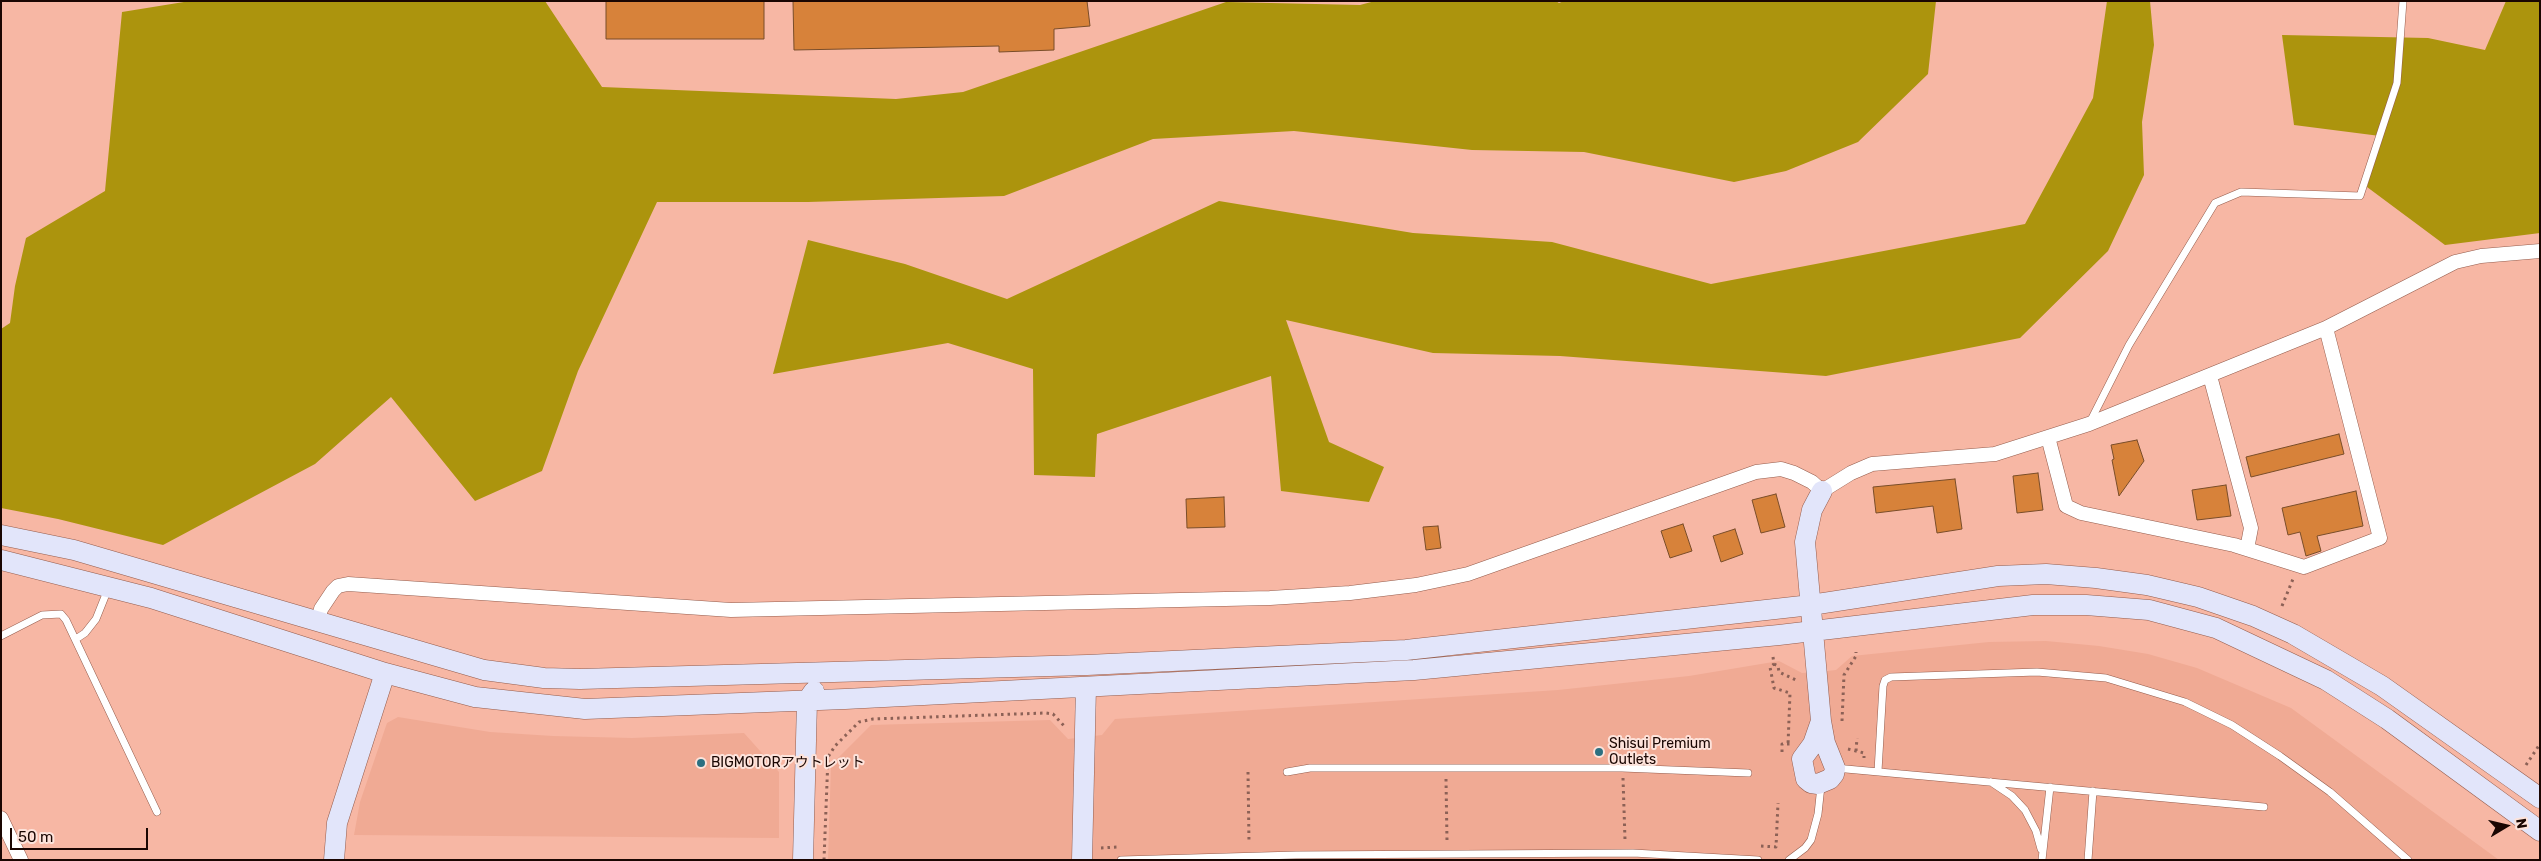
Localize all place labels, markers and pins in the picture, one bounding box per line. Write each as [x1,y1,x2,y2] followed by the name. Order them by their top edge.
[1609,736,1711,769] place label: Shisui Premium Outlets
[1593,746,1605,758] marker: Shisui Premium Outlets
[711,755,865,771] place label: BIGMOTORアウトレット
[695,757,707,769] marker: BIGMOTORアウトレット

